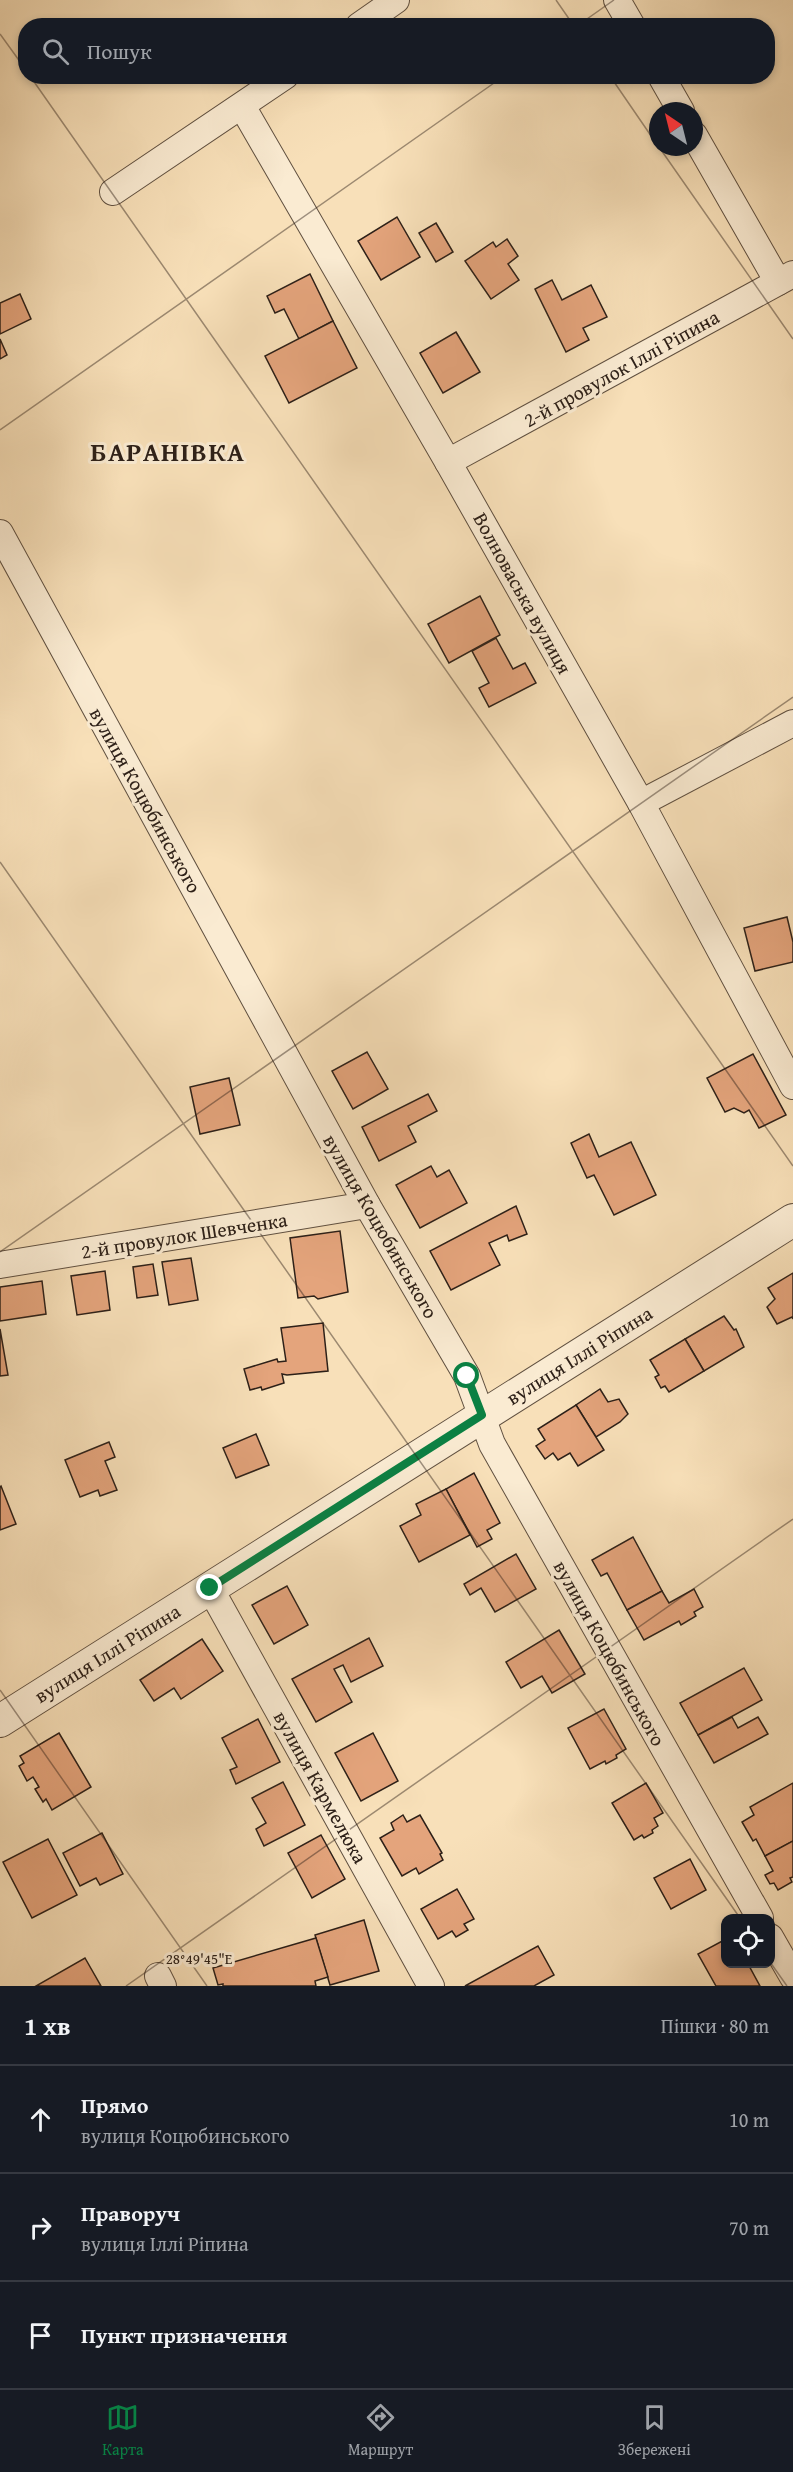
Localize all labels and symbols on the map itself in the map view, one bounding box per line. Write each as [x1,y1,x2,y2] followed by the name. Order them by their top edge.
[649,102,703,156] north arrow
[518,302,725,434] street label: 2-й провулок Іллі Ріпина
[91,432,245,471] district label: БАРАНІВКА
[467,507,579,679] street label: Волноваська вулиця
[83,702,209,898] street label: вулиця Коцюбинського
[316,1128,446,1324] street label: вулиця Коцюбинського
[79,1204,290,1266] street label: 2-й провулок Шевченка
[500,1298,658,1412] street label: вулиця Іллі Ріпина
[453,1362,479,1388] route start
[547,1555,673,1751] street label: вулиця Коцюбинського
[196,1574,222,1600] route end
[28,1596,186,1710] street label: вулиця Іллі Ріпина
[267,1705,375,1869] street label: вулиця Кармелюка
[166,1948,233,1969] text: 28°49'45"E

